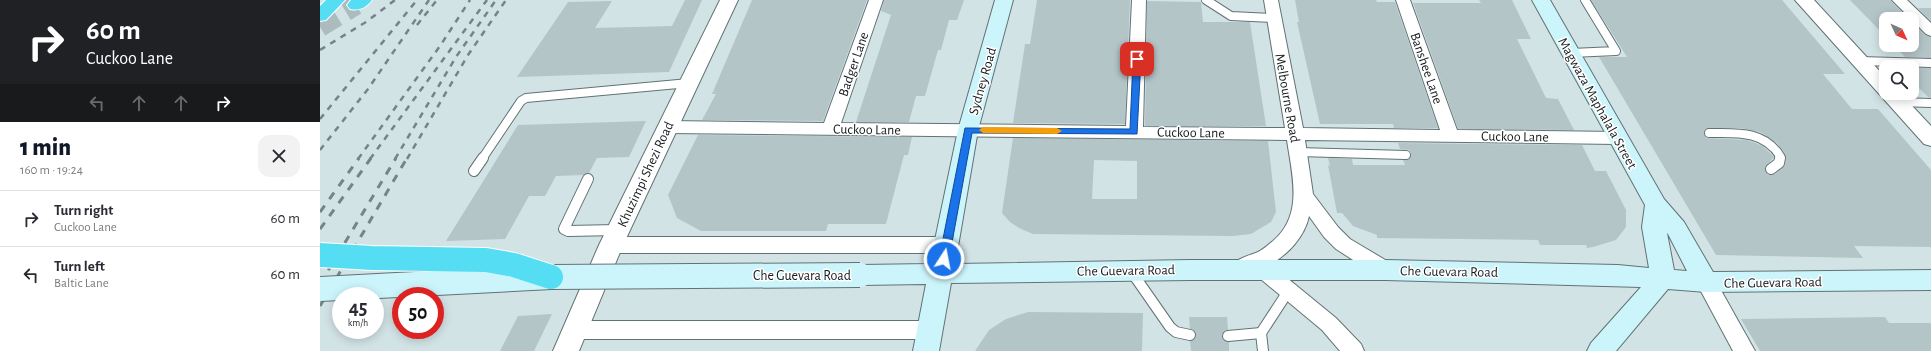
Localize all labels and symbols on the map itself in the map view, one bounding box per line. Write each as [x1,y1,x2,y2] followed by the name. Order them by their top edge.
[1879,12,1919,52] north arrow
[836,30,871,98] street label: Badger Lane
[1407,31,1445,106] street label: Banshee Lane
[1555,35,1639,172] street label: Magwaza Maphalala Street
[1120,42,1154,76] pin
[967,46,999,116] street label: Sydney Road
[1272,53,1302,144] street label: Melbourne Road
[615,119,677,229] street label: Khuzimpi Shezi Road
[833,122,901,138] street label: Cuckoo Lane
[1157,125,1225,141] street label: Cuckoo Lane
[1481,129,1549,145] street label: Cuckoo Lane
[923,238,965,280] position arrow
[1077,263,1175,279] street label: Che Guevara Road
[1400,264,1498,280] street label: Che Guevara Road
[753,269,851,283] street label: Che Guevara Road
[1724,275,1822,291] street label: Che Guevara Road
[392,287,444,339] speed limit sign: 50

